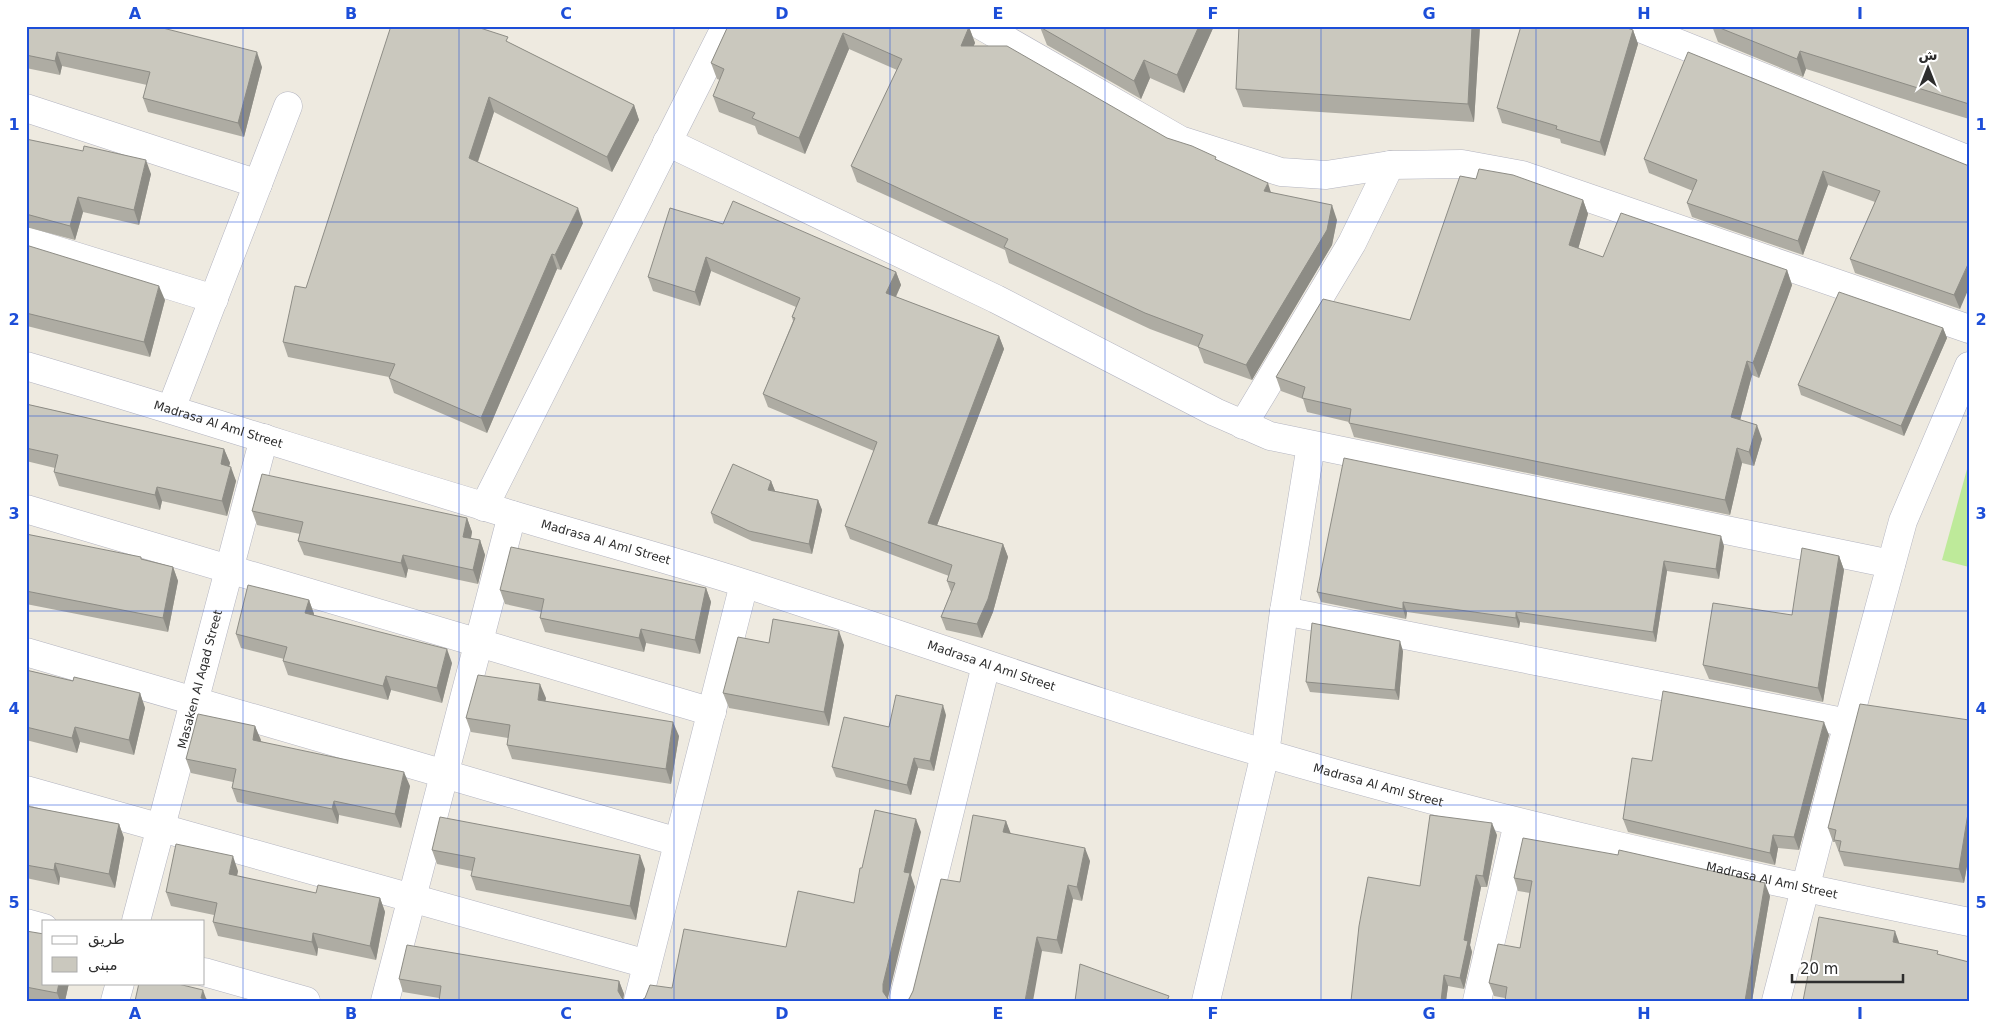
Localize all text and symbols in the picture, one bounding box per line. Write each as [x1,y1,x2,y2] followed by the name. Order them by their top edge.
[129,4,142,23] text: A
[345,4,357,23] text: B
[560,4,572,23] text: C
[775,4,789,23] text: D
[993,4,1003,23] text: E
[1208,4,1218,23] text: F
[1422,4,1436,23] text: G
[1637,4,1651,23] text: H
[1857,4,1863,23] text: I
[1902,42,1952,92] north arrow
[1918,47,1938,63] text: ش
[8,115,20,134] text: 1
[1975,115,1987,134] text: 1
[8,310,20,329] text: 2
[1975,310,1987,329] text: 2
[152,398,285,451] street label: Madrasa Al Aml Street
[8,504,20,523] text: 3
[1975,504,1987,523] text: 3
[539,517,672,568] street label: Madrasa Al Aml Street
[175,608,225,750] street label: Masaken Al Aqad Street
[926,638,1057,694] street label: Madrasa Al Aml Street
[8,699,20,718] text: 4
[1975,699,1987,718] text: 4
[1312,761,1445,810] street label: Madrasa Al Aml Street
[1705,859,1839,902] street label: Madrasa Al Aml Street
[8,893,20,912] text: 5
[1975,893,1987,912] text: 5
[42,920,205,984] legend
[88,930,125,948] text: طريق
[1792,952,1904,984] scale bar
[88,956,118,974] text: مبنى
[1800,960,1838,978] text: 20 m
[129,1004,142,1023] text: A
[345,1004,357,1023] text: B
[560,1004,572,1023] text: C
[775,1004,789,1023] text: D
[993,1004,1003,1023] text: E
[1208,1004,1218,1023] text: F
[1422,1004,1436,1023] text: G
[1637,1004,1651,1023] text: H
[1857,1004,1863,1023] text: I

